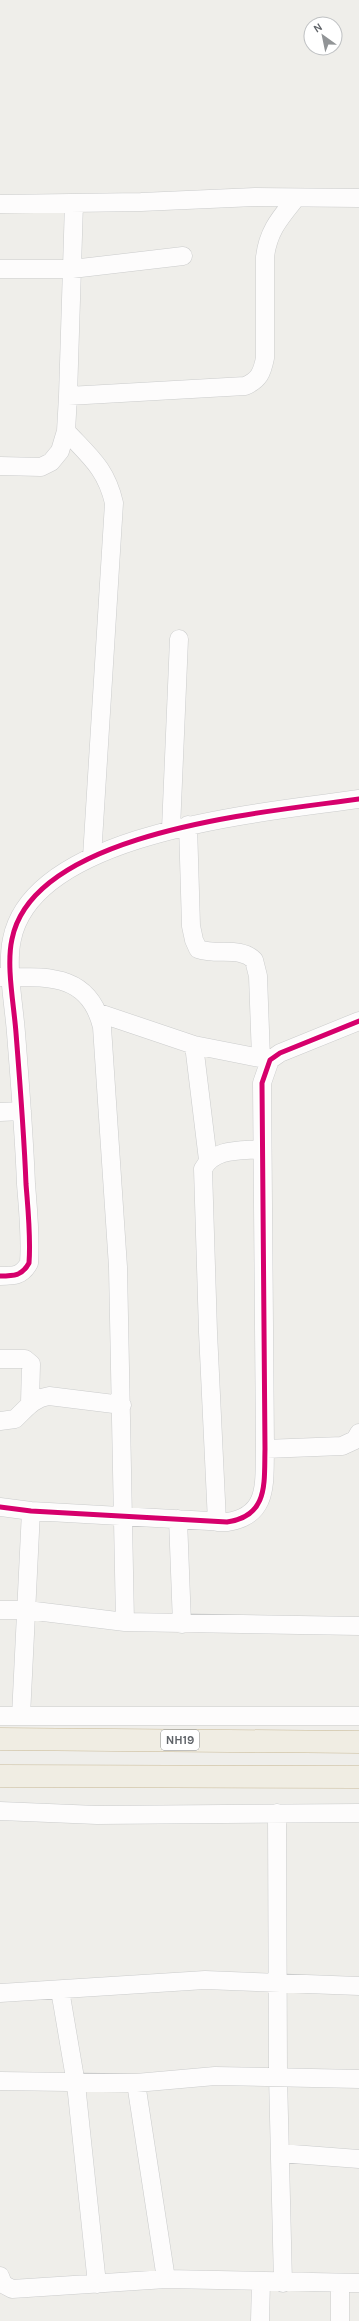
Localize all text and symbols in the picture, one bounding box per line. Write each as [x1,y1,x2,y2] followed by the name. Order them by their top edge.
[303,16,343,56] north arrow
[311,20,325,36] text: N
[161,1730,199,1750] road number: NH19

